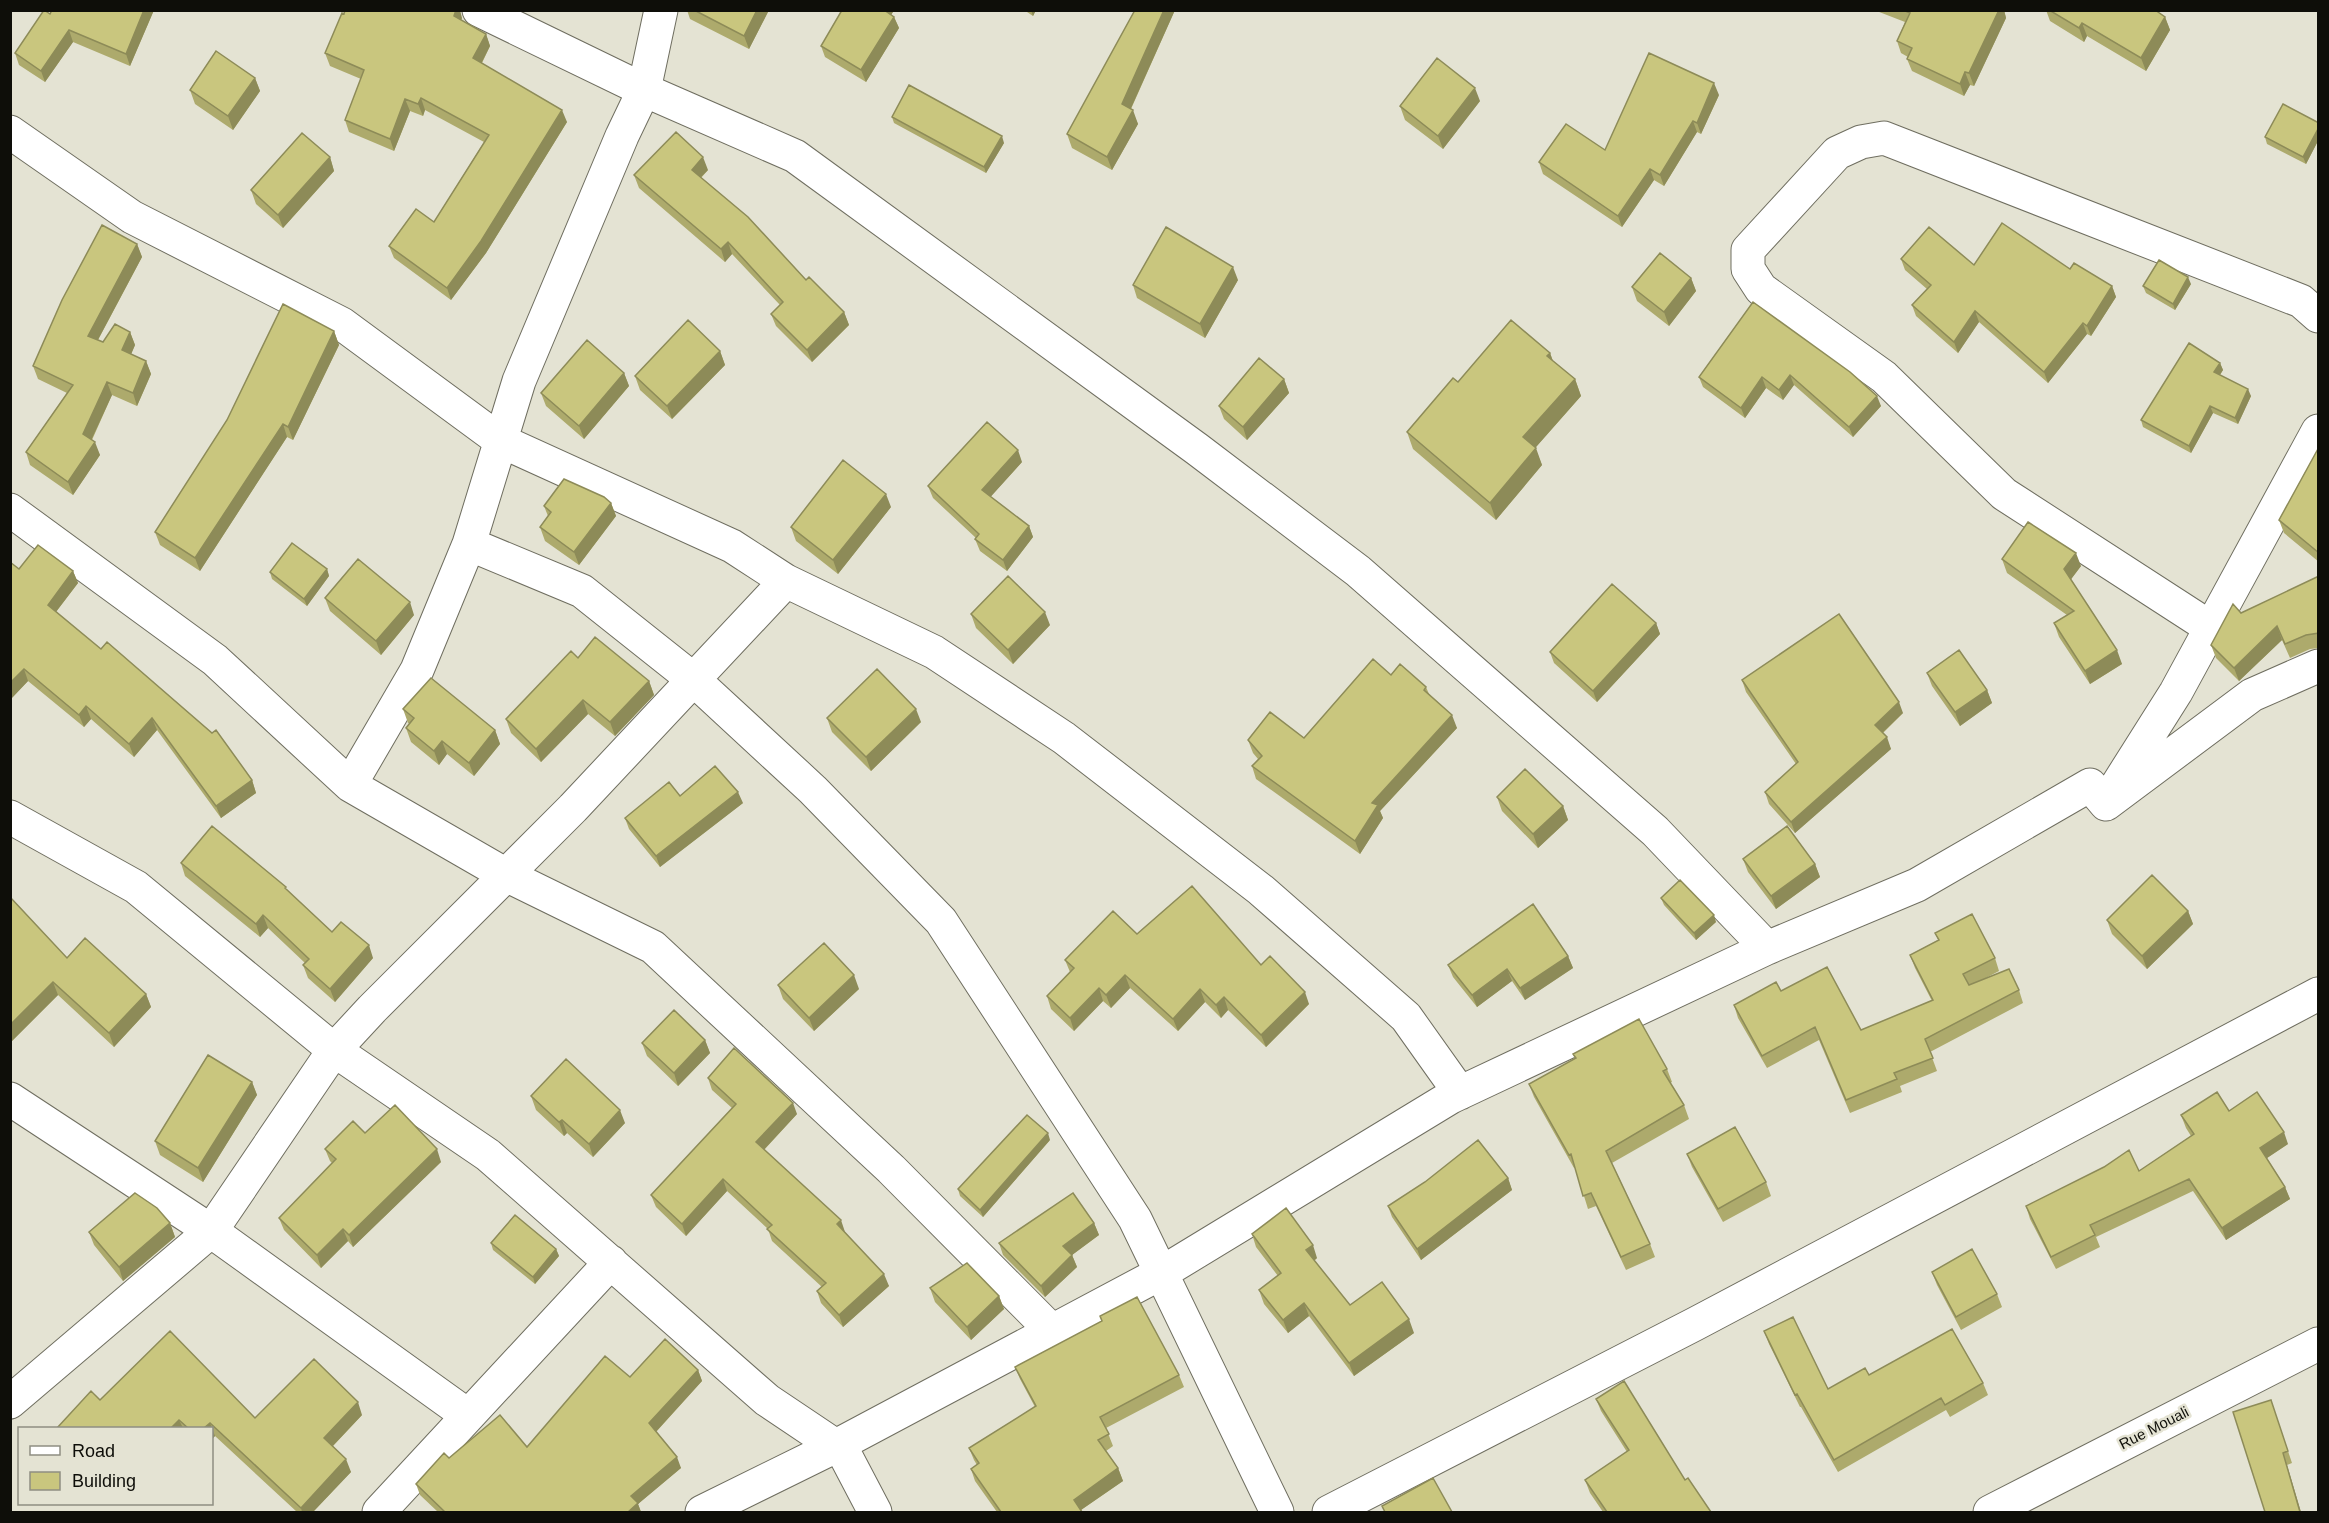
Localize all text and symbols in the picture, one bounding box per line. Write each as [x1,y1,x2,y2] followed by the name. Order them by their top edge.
[2116,1403,2191,1452] street label: Rue Mouali
[18,1427,213,1505] legend
[72,1441,115,1461] text: Road
[72,1471,136,1491] text: Building

